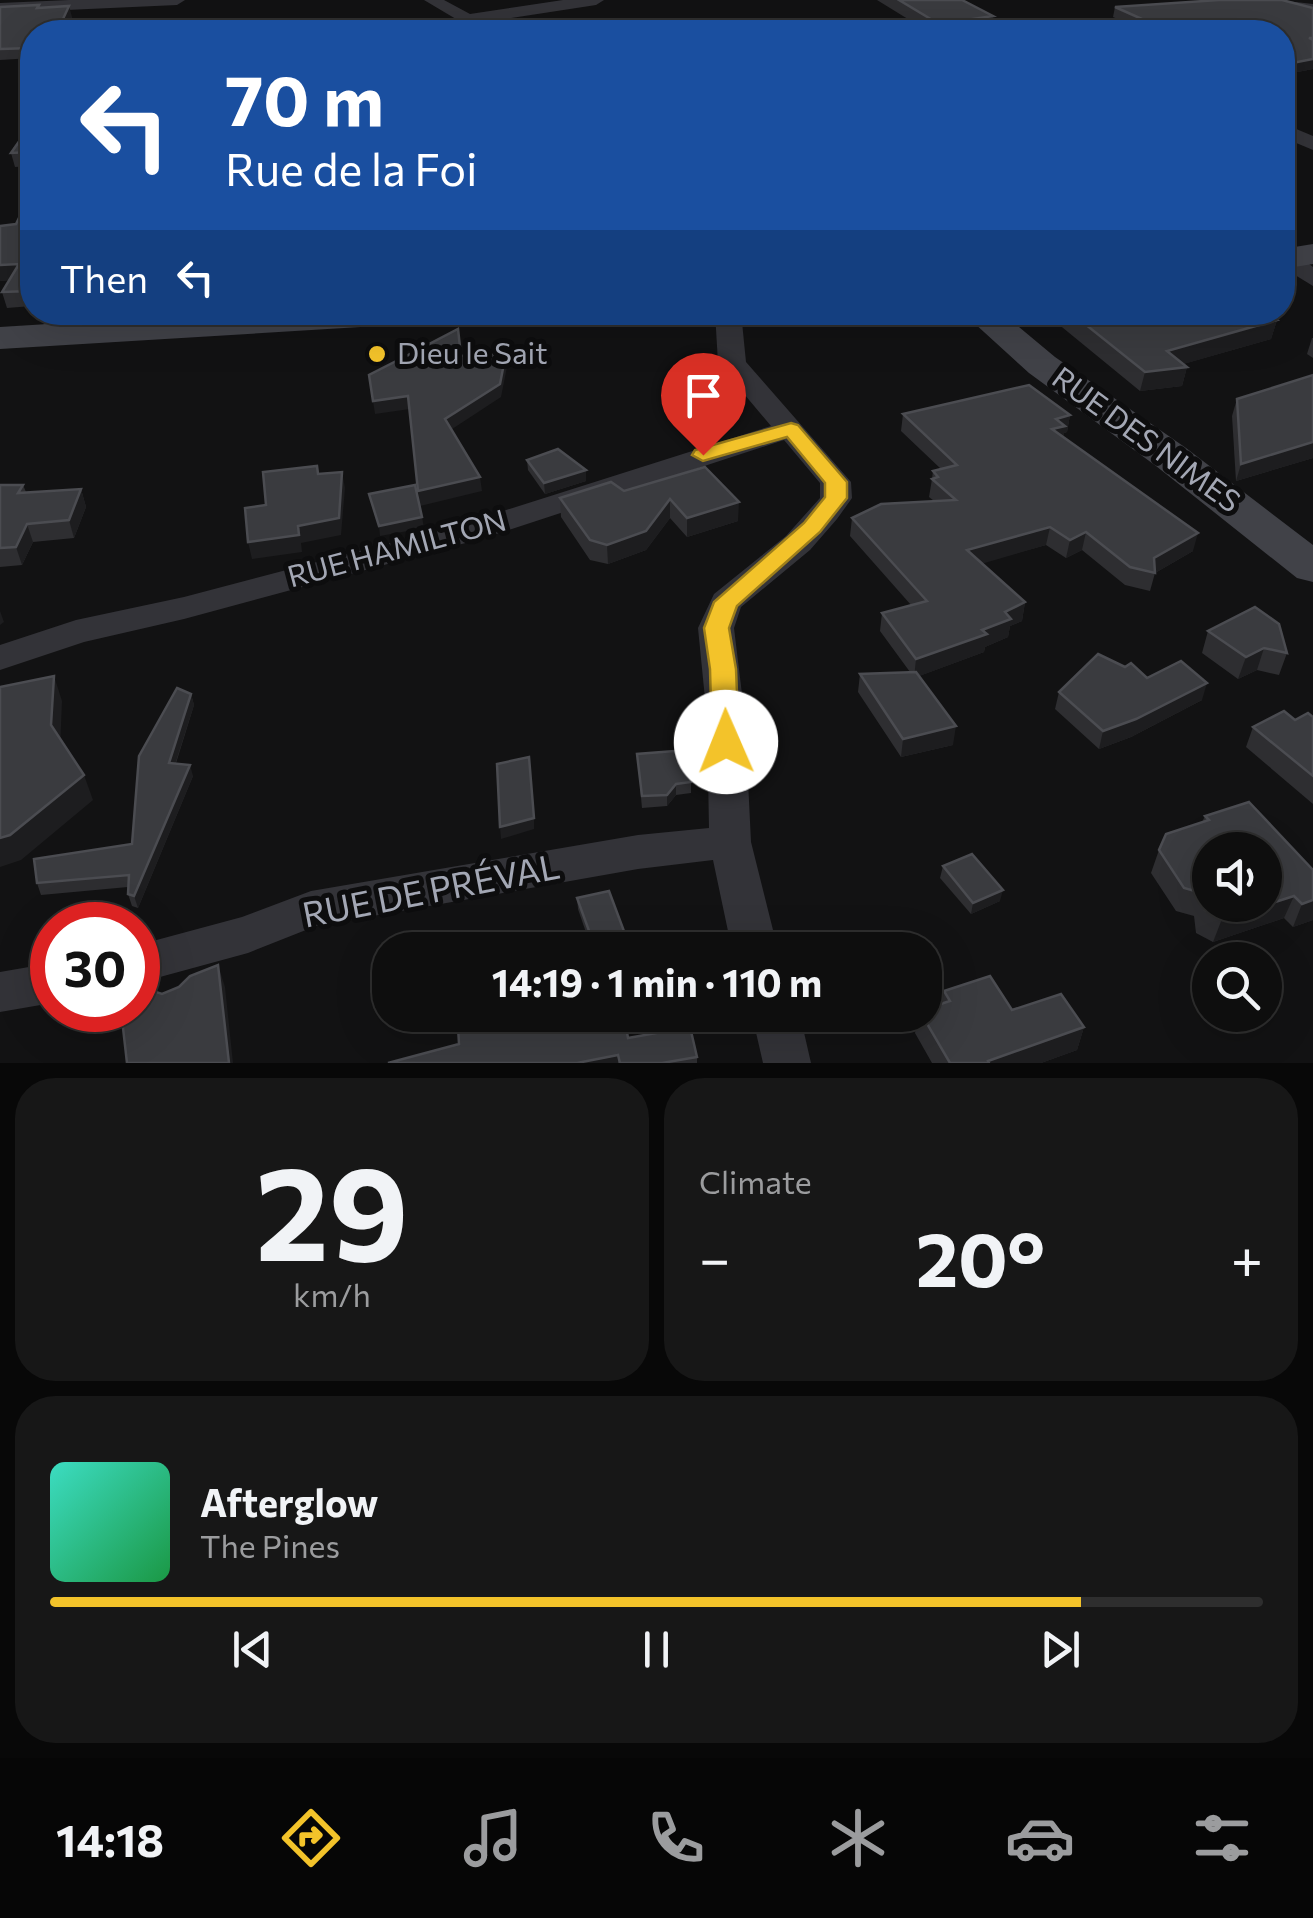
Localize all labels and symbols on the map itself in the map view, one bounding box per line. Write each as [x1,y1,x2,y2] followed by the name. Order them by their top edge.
[397,333,548,370] place label: Dieu le Sait
[366,343,388,365] marker: Dieu le Sait
[661,353,746,456] pin
[1046,357,1249,519] street label: RUE DES NIMES
[283,500,510,594] street label: RUE HAMILTON
[674,690,778,794] position arrow
[298,843,563,935] street label: RUE DE PRÉVAL
[30,902,160,1032] speed limit sign: 30

